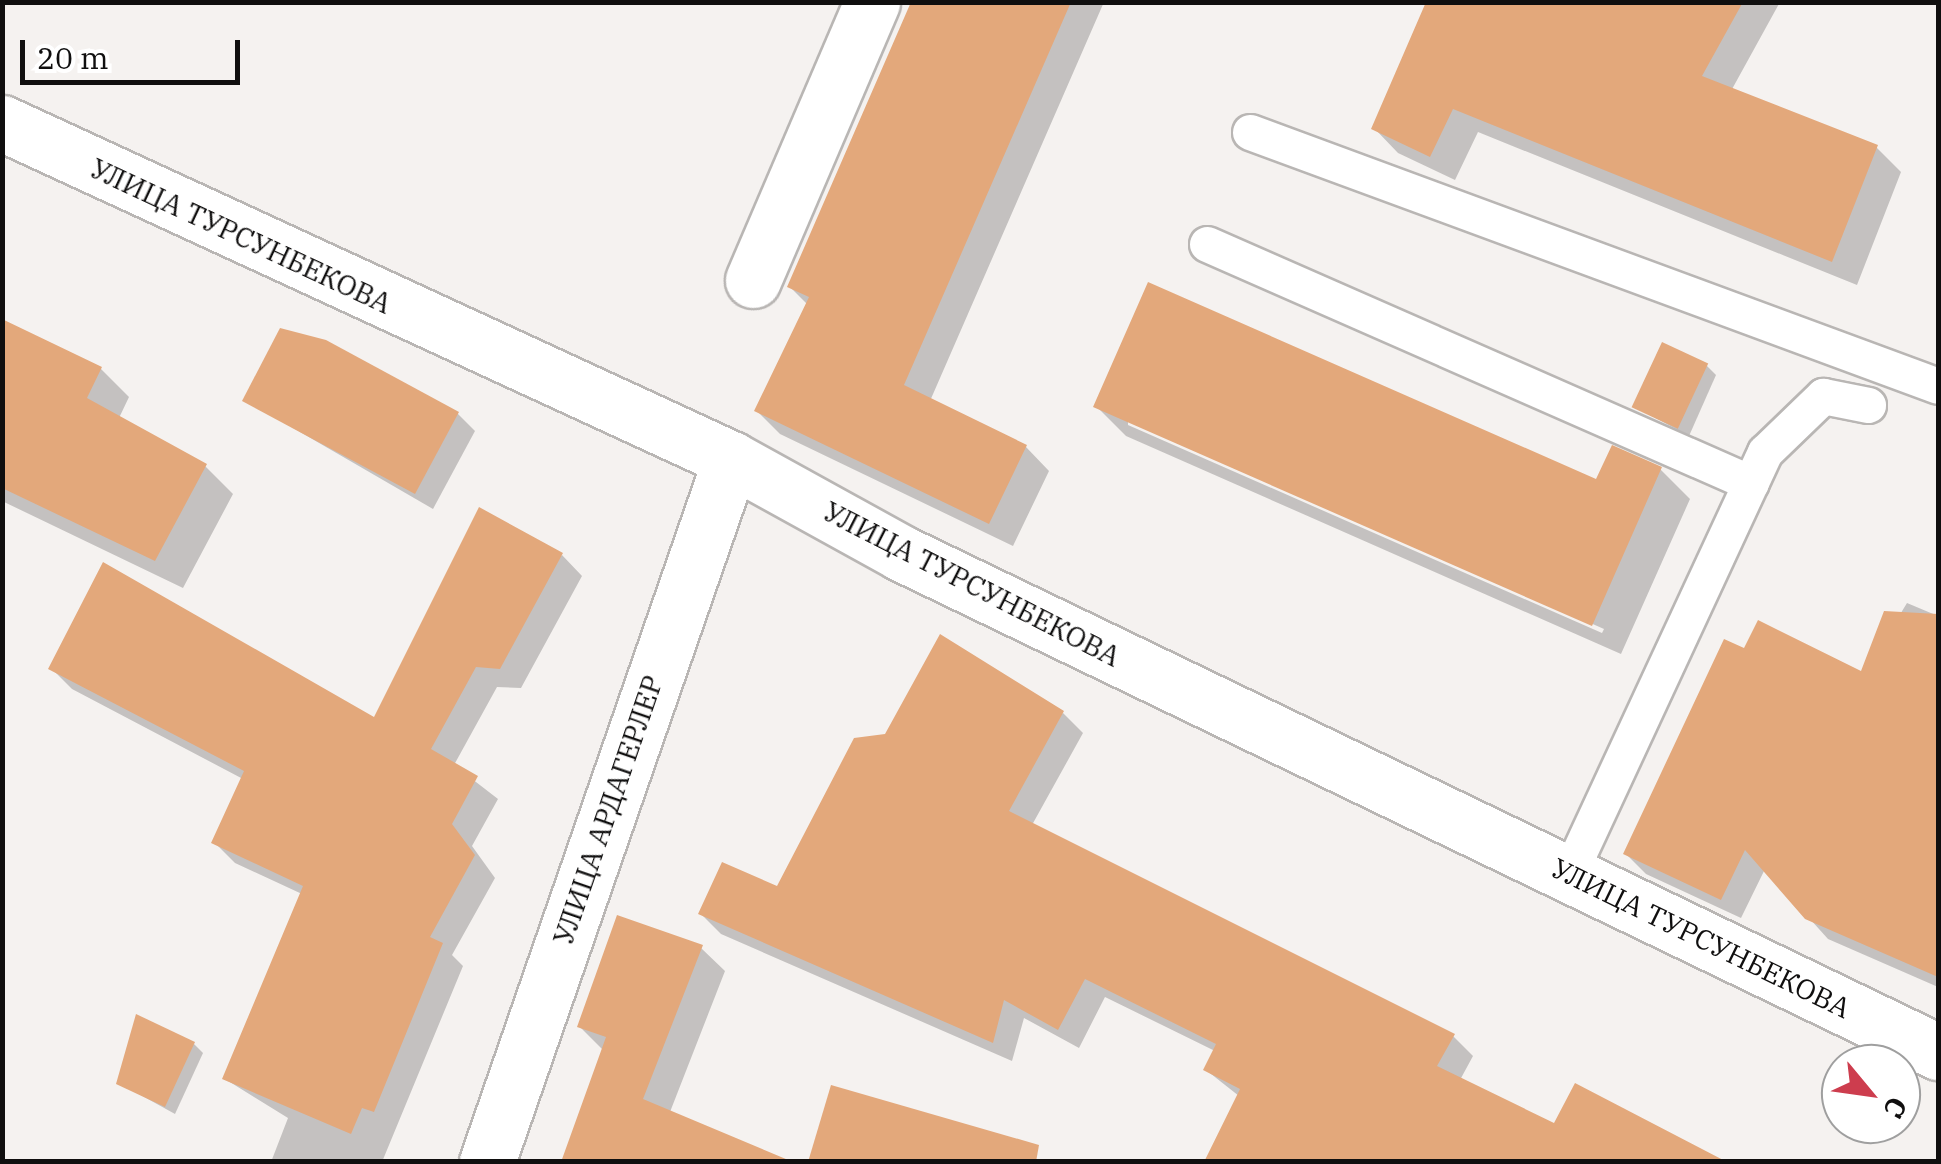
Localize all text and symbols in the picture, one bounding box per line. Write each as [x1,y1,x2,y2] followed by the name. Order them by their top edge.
[25,20,245,82] scale bar
[37,38,109,77] text: 20 m
[85,151,397,321] street label: УЛИЦА ТУРСУНБЕКОВА
[818,495,1126,673] street label: УЛИЦА ТУРСУНБЕКОВА
[546,671,670,949] street label: УЛИЦА АРДАГЕРЛЕР
[1546,851,1856,1025] street label: УЛИЦА ТУРСУНБЕКОВА
[1821,1044,1921,1144] north arrow
[1875,1091,1917,1125] text: С

